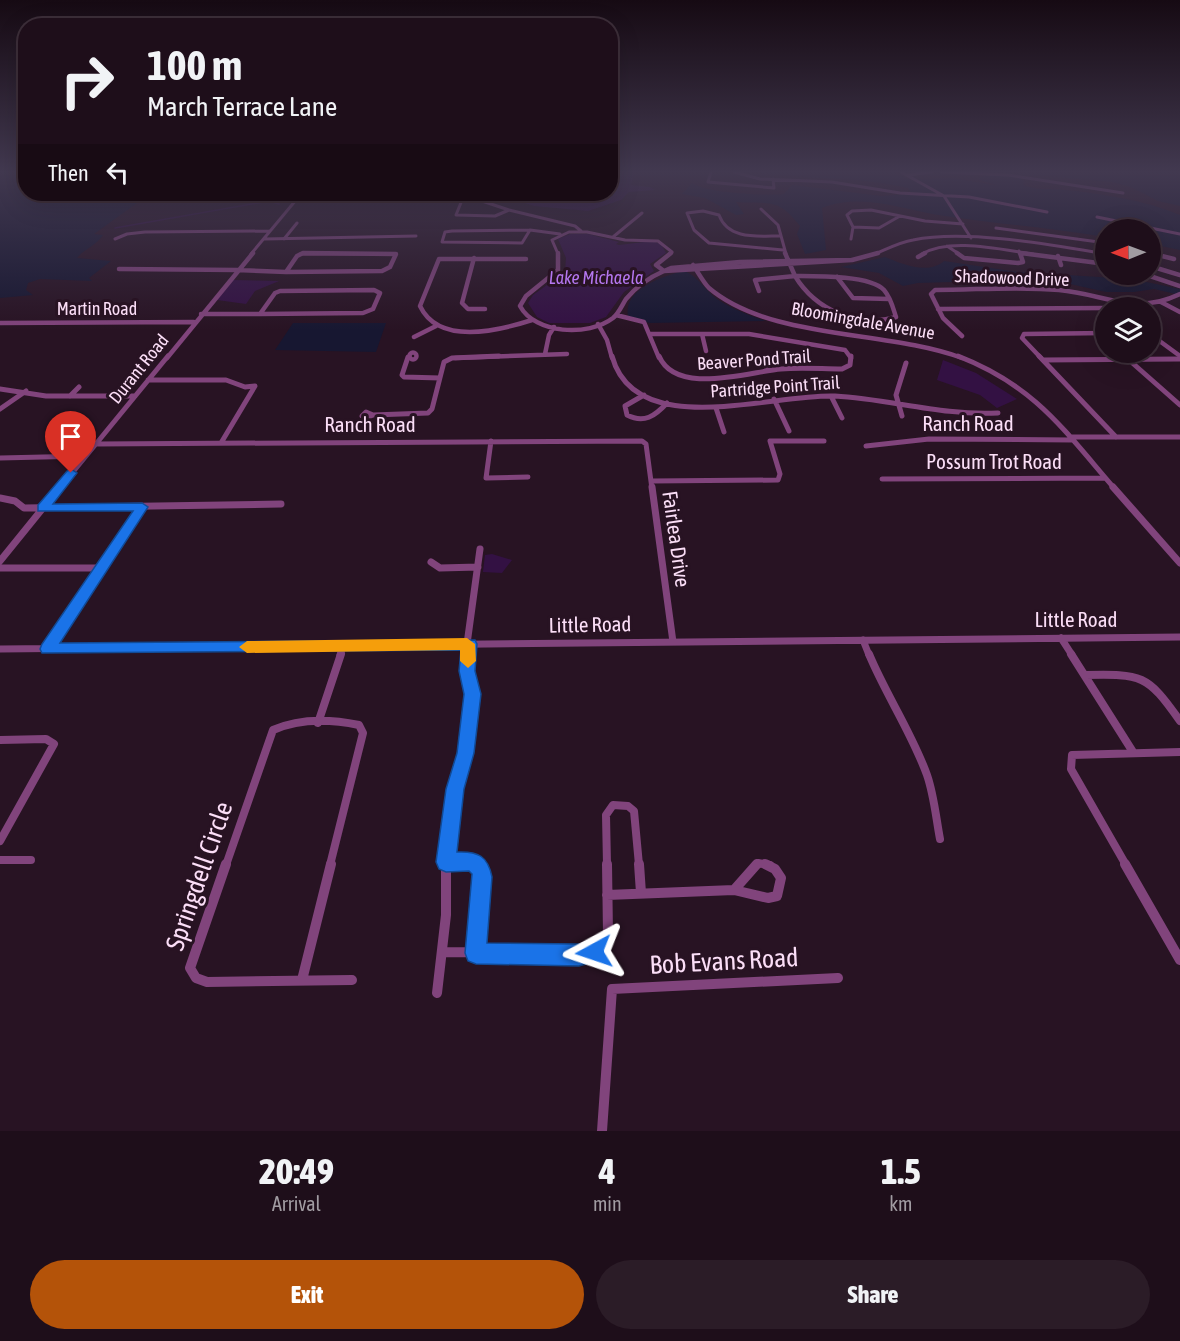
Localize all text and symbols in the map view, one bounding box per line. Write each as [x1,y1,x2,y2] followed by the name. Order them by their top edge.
[147,41,242,89] text: 100 m
[48,42,126,120] icon: right
[147,91,337,122] text: March Terrace Lane
[101,156,134,189] icon: left
[48,160,89,186] text: Then
[1095,219,1161,285] north arrow
[1095,219,1161,363] map controls
[954,265,1070,290] street label: Shadowood Drive
[549,267,644,288] water label: Lake Michaela
[1095,297,1161,363] button: layers
[57,298,137,319] street label: Martin Road
[790,298,936,343] street label: Bloomingdale Avenue
[104,330,173,407] street label: Durant Road
[696,345,812,374] street label: Beaver Pond Trail
[709,371,841,402] street label: Partridge Point Trail
[45,411,96,473] pin
[922,411,1014,435] street label: Ranch Road
[324,412,416,436] street label: Ranch Road
[54,420,87,453] icon: arrive
[926,449,1062,473] street label: Possum Trot Road
[658,489,696,589] street label: Fairlea Drive
[1035,607,1117,631] street label: Little Road
[548,611,632,637] street label: Little Road
[160,798,238,954] street label: Springdell Circle
[562,920,626,984] position arrow
[649,942,799,980] street label: Bob Evans Road
[259,1150,334,1192] text: 20:49
[599,1150,616,1192] text: 4
[881,1150,921,1192] text: 1.5
[272,1192,321,1215] text: Arrival
[593,1192,622,1215] text: min
[889,1192,912,1215] text: km
[30,1260,584,1329] button: Exit
[596,1260,1150,1329] button: Share

